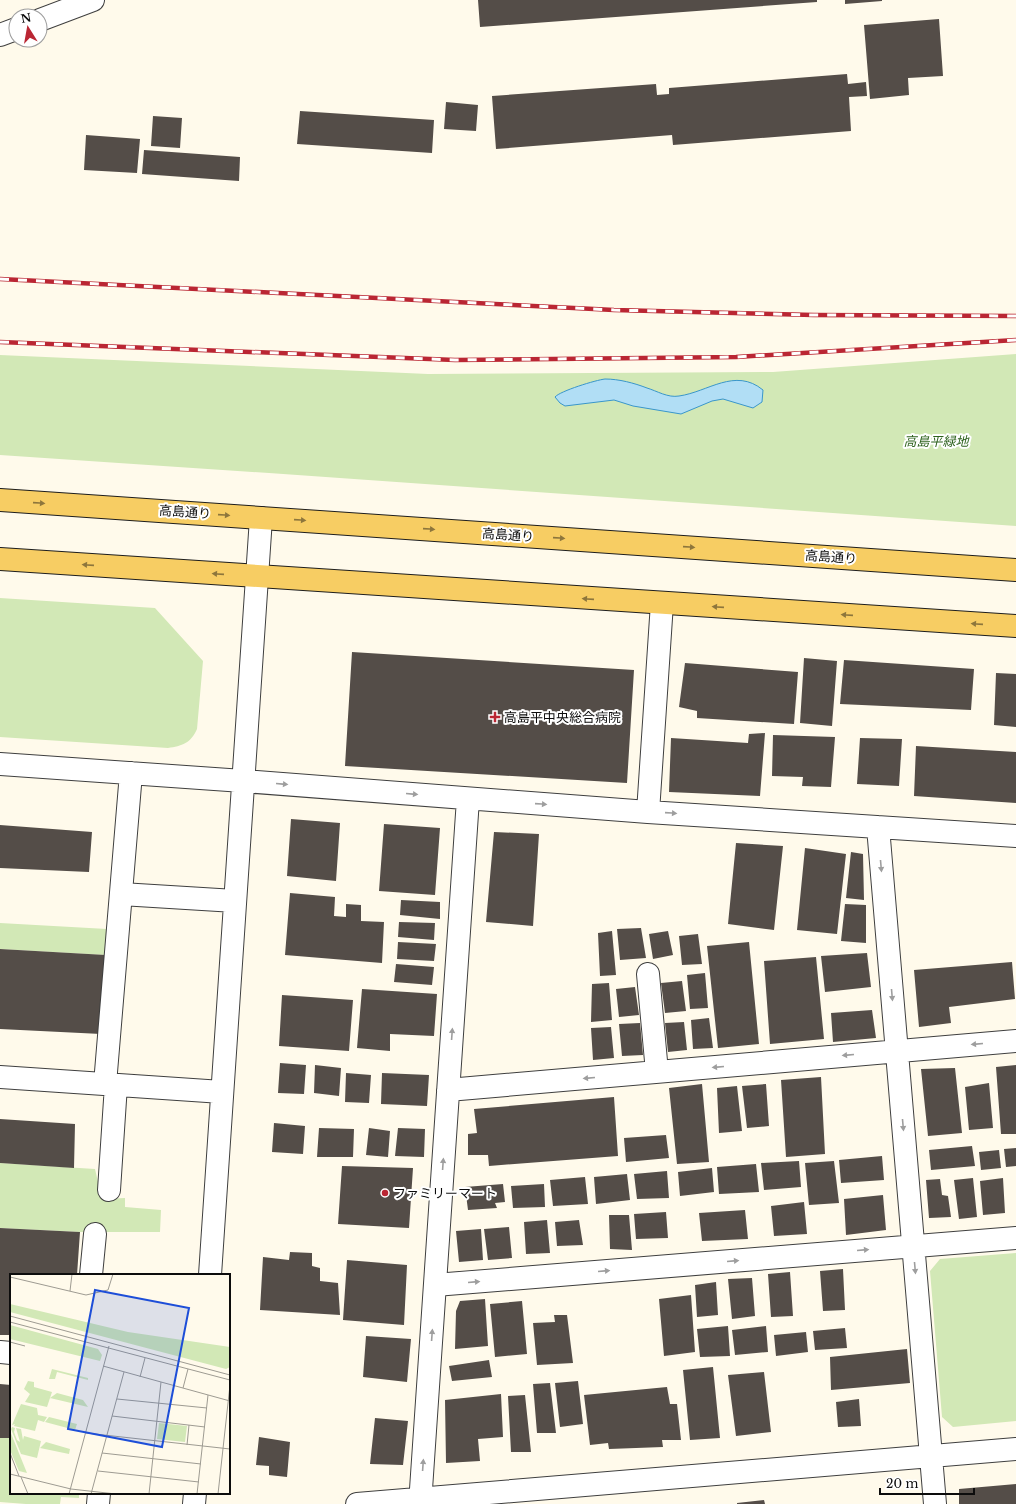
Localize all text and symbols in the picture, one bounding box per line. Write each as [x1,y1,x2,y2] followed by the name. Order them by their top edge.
[8,8,48,48] north arrow
[20,10,33,26] text: N
[903,433,970,450] park label: 高島平緑地
[33,499,45,506] one-way arrow
[158,502,212,522] street label: 高島通り
[218,512,231,519] one-way arrow
[294,517,306,524] one-way arrow
[481,525,535,545] street label: 高島通り
[423,526,435,533] one-way arrow
[553,535,565,542] one-way arrow
[683,544,695,551] one-way arrow
[804,547,858,567] street label: 高島通り
[82,561,94,568] one-way arrow
[212,570,224,577] one-way arrow
[582,595,594,602] one-way arrow
[712,603,724,610] one-way arrow
[841,612,853,619] one-way arrow
[971,620,983,627] one-way arrow
[504,709,621,726] place label: 高島平中央総合病院
[489,711,501,723] marker: 高島平中央総合病院
[276,780,288,787] one-way arrow
[406,791,418,798] one-way arrow
[535,800,547,807] one-way arrow
[665,810,678,816] one-way arrow
[878,860,885,872] one-way arrow
[889,989,896,1001] one-way arrow
[449,1028,456,1040] one-way arrow
[971,1041,983,1048] one-way arrow
[842,1052,854,1059] one-way arrow
[712,1063,724,1070] one-way arrow
[583,1075,595,1081] one-way arrow
[900,1119,906,1131] one-way arrow
[440,1158,447,1170] one-way arrow
[393,1185,497,1202] place label: ファミリーマート
[380,1188,390,1198] marker: ファミリーマート
[857,1247,869,1254] one-way arrow
[727,1257,739,1264] one-way arrow
[911,1262,918,1274] one-way arrow
[598,1268,610,1275] one-way arrow
[10,1274,230,1494] inset map
[468,1278,480,1285] one-way arrow
[428,1329,435,1341] one-way arrow
[419,1459,426,1471] one-way arrow
[880,1470,974,1496] scale bar
[886,1476,918,1491] text: 20 m

